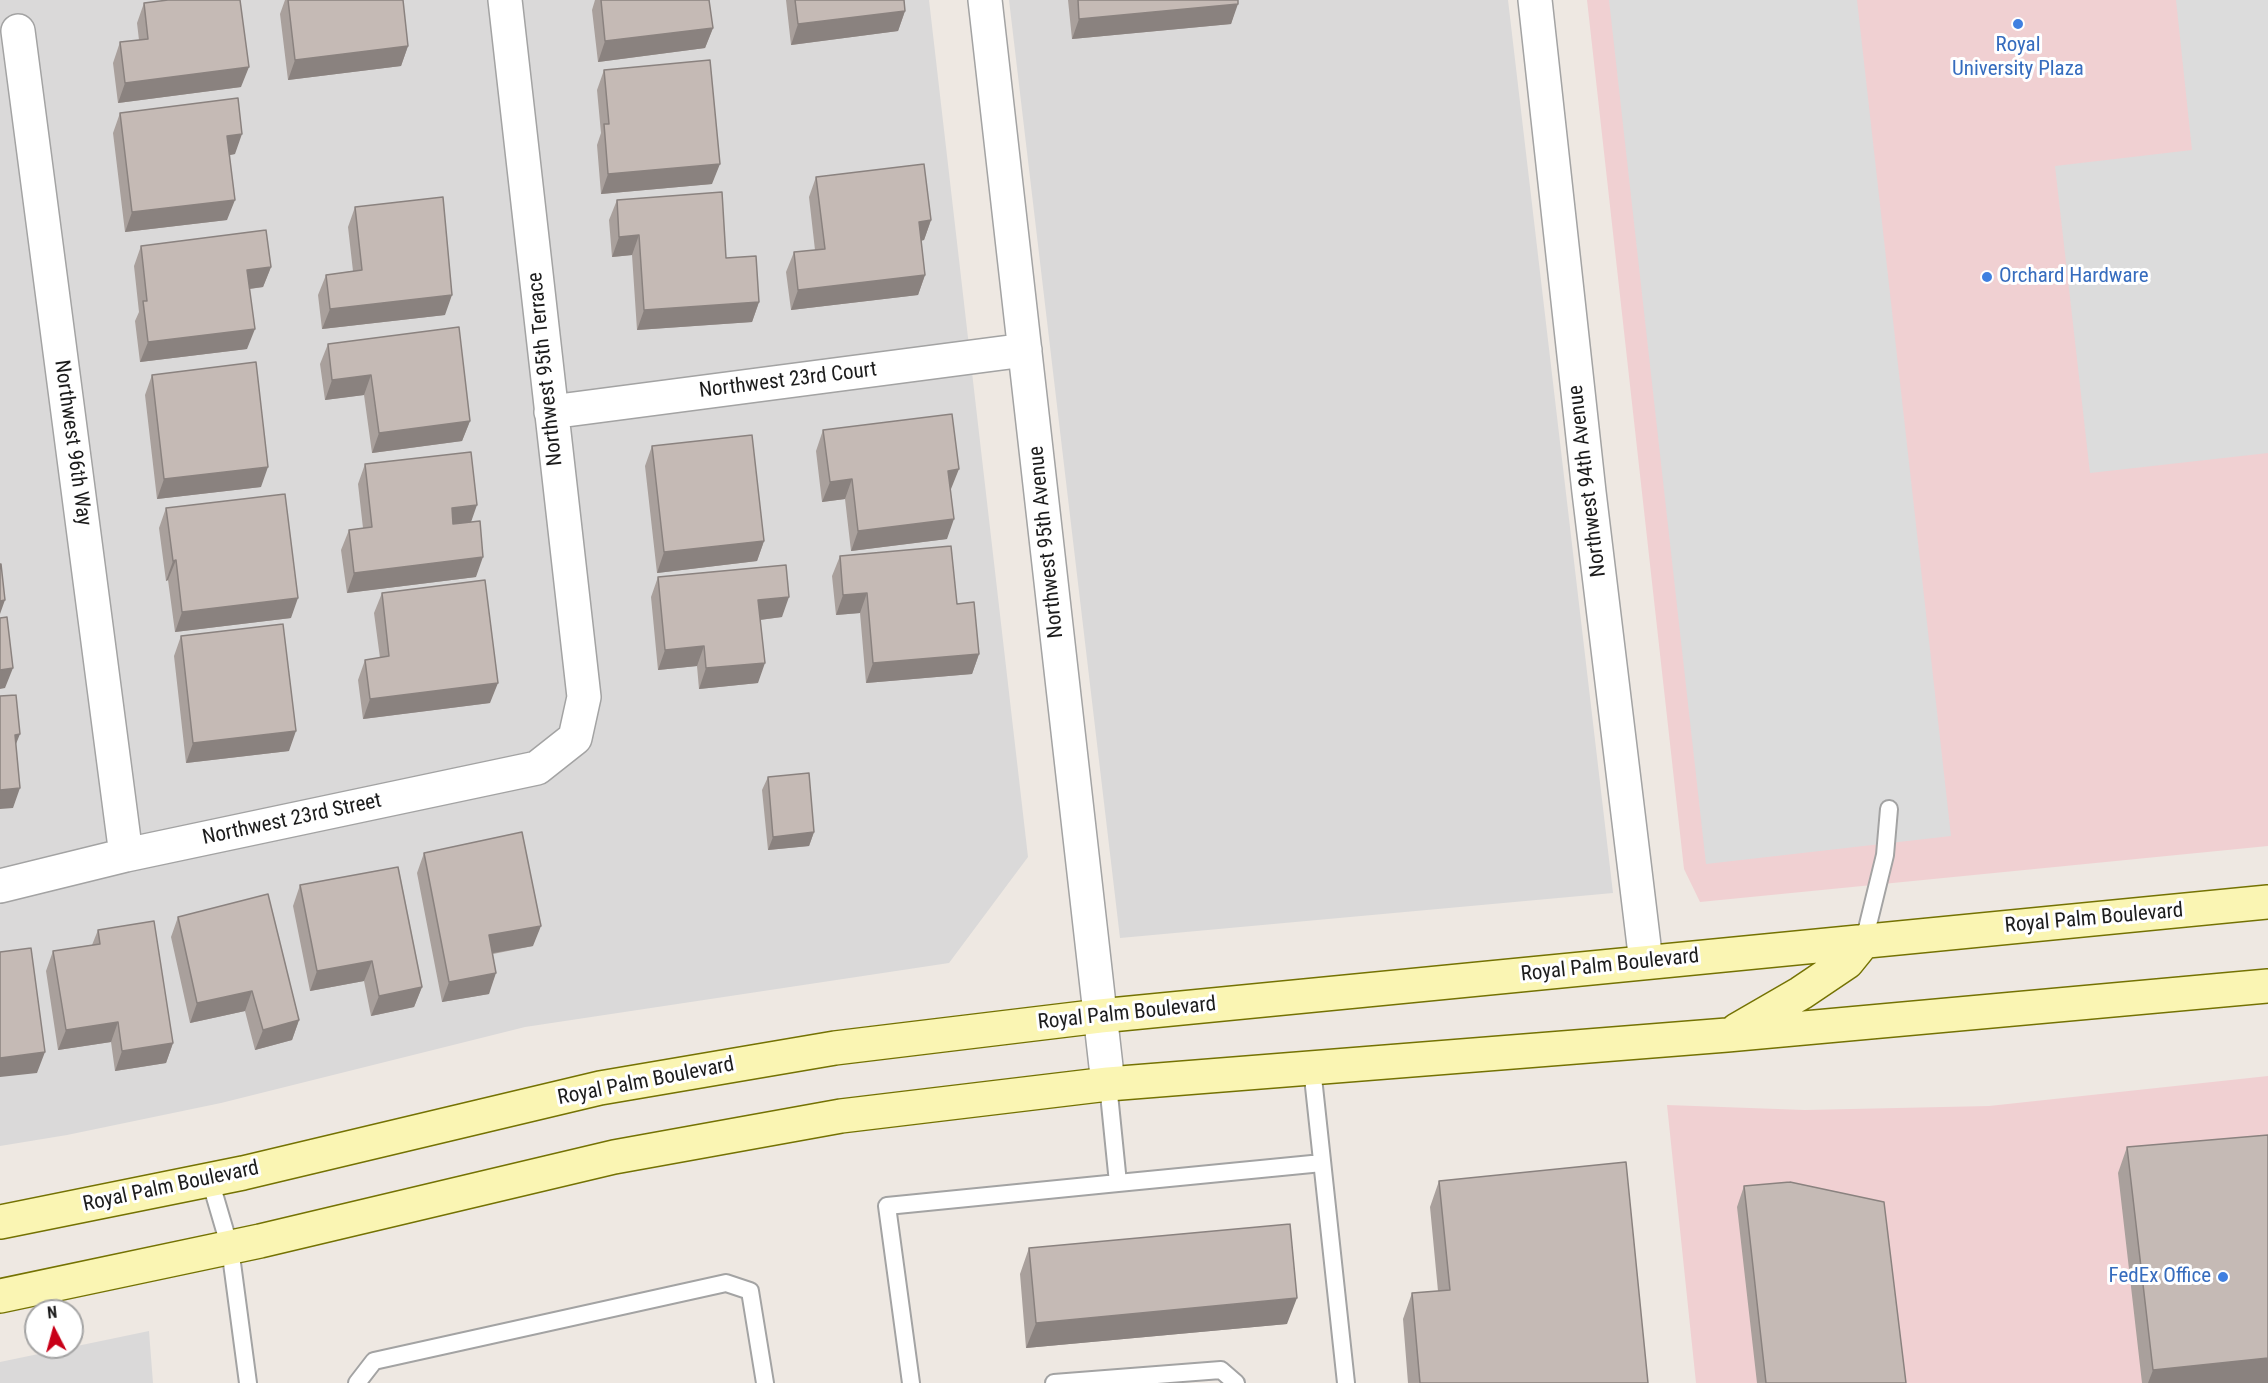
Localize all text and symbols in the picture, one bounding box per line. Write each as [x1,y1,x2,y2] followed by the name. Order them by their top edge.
[2011,17,2025,31] marker: Royal University Plaza
[1952,33,2084,83] place label: Royal University Plaza
[1999,264,2149,290] place label: Orchard Hardware
[1980,270,1994,284] marker: Orchard Hardware
[523,271,569,467] street label: Northwest 95th Terrace
[48,358,96,528] street label: Northwest 96th Way
[698,358,878,404] street label: Northwest 23rd Court
[1564,384,1612,578] street label: Northwest 94th Avenue
[1024,445,1070,639] street label: Northwest 95th Avenue
[200,789,384,851] street label: Northwest 23rd Street
[2004,899,2184,939] street label: Royal Palm Boulevard
[1520,944,1700,988] street label: Royal Palm Boulevard
[1037,992,1217,1036] street label: Royal Palm Boulevard
[556,1053,736,1111] street label: Royal Palm Boulevard
[81,1156,261,1218] street label: Royal Palm Boulevard
[2109,1264,2211,1290] place label: FedEx Office
[2216,1270,2230,1284] marker: FedEx Office
[24,1299,84,1359] north arrow
[46,1303,58,1323] text: N

